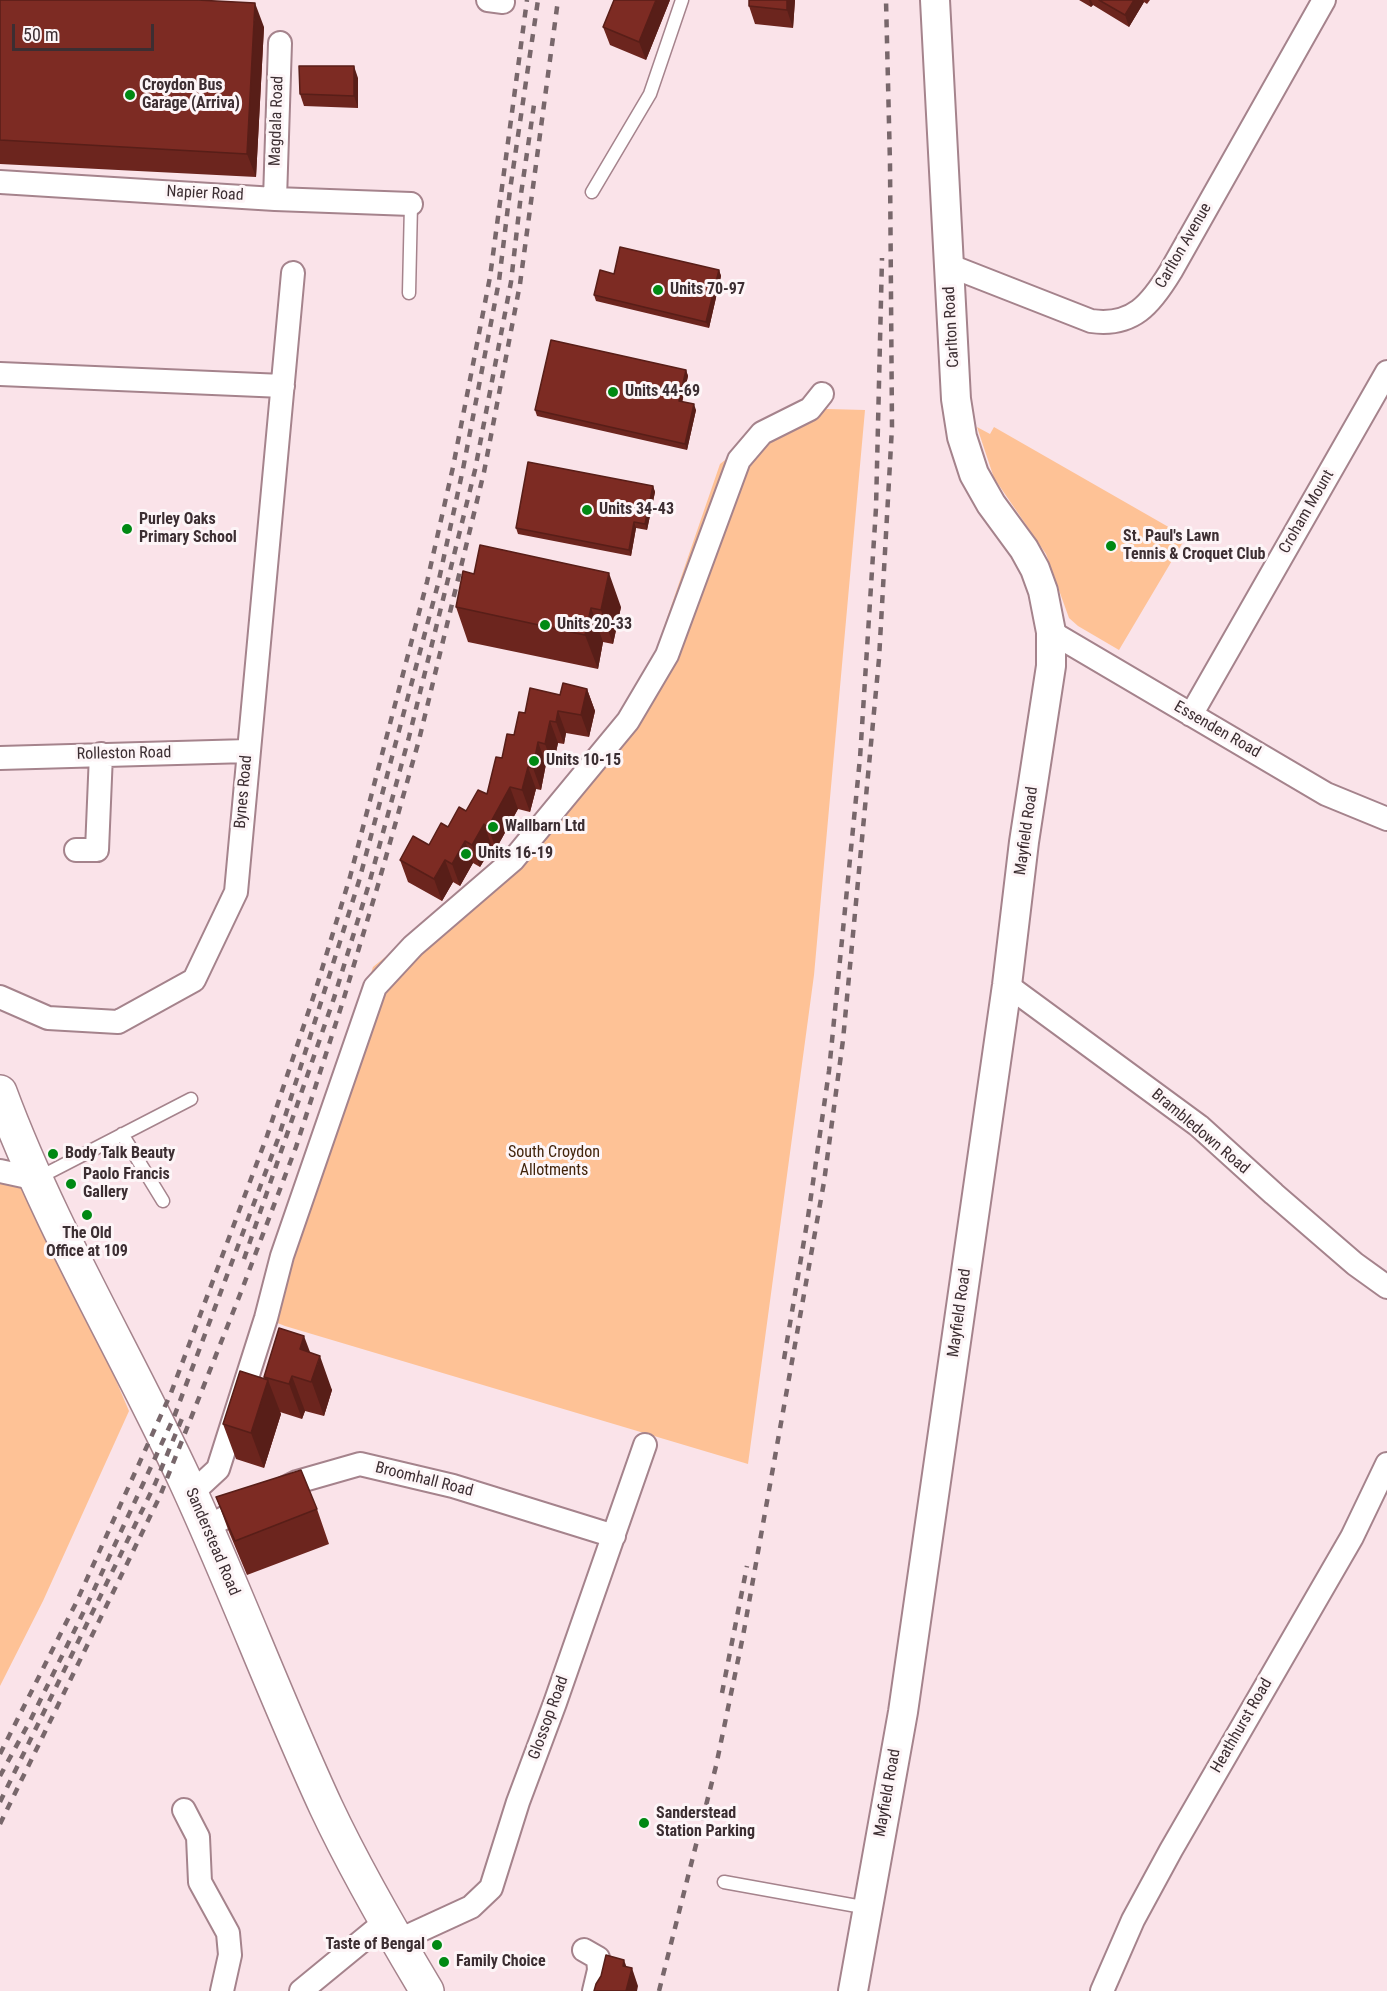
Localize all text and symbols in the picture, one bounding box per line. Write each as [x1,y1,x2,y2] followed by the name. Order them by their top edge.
[15,12,158,50] scale bar
[23,24,58,45] text: 50 m
[142,76,240,114] place label: Croydon Bus Garage (Arriva)
[266,76,288,166] street label: Magdala Road
[123,88,137,102] marker: Croydon Bus Garage (Arriva)
[166,182,244,206] street label: Napier Road
[1152,200,1216,292] street label: Carlton Avenue
[670,280,745,300] place label: Units 70-97
[651,283,665,297] marker: Units 70-97
[940,286,964,368] street label: Carlton Road
[625,382,700,402] place label: Units 44-69
[606,385,620,399] marker: Units 44-69
[1275,467,1339,557] street label: Croham Mount
[599,500,674,520] place label: Units 34-43
[580,503,594,517] marker: Units 34-43
[139,510,237,548] place label: Purley Oaks Primary School
[120,522,134,536] marker: Purley Oaks Primary School
[1123,527,1265,565] place label: St. Paul's Lawn Tennis & Croquet Club
[1104,539,1118,553] marker: St. Paul's Lawn Tennis & Croquet Club
[557,615,632,635] place label: Units 20-33
[538,618,552,632] marker: Units 20-33
[1170,697,1264,763] street label: Essenden Road
[76,744,172,764] street label: Rolleston Road
[546,751,621,771] place label: Units 10-15
[231,754,257,830] street label: Bynes Road
[527,754,541,768] marker: Units 10-15
[1011,786,1043,876] street label: Mayfield Road
[505,817,585,837] place label: Wallbarn Ltd
[486,820,500,834] marker: Wallbarn Ltd
[478,844,553,864] place label: Units 16-19
[459,847,473,861] marker: Units 16-19
[1147,1085,1253,1179] street label: Brambledown Road
[508,1143,600,1181] park label: South Croydon Allotments
[65,1144,175,1164] place label: Body Talk Beauty
[46,1147,60,1161] marker: Body Talk Beauty
[83,1165,170,1203] place label: Paolo Francis Gallery
[64,1177,78,1191] marker: Paolo Francis Gallery
[80,1208,94,1222] marker: The Old Office at 109
[46,1224,128,1262] place label: The Old Office at 109
[944,1268,976,1358] street label: Mayfield Road
[373,1459,475,1501] street label: Broomhall Road
[181,1485,243,1599] street label: Sanderstead Road
[525,1674,573,1762] street label: Glossop Road
[1207,1675,1277,1777] street label: Heathhurst Road
[871,1747,905,1839] street label: Mayfield Road
[656,1804,755,1842] place label: Sanderstead Station Parking
[637,1816,651,1830] marker: Sanderstead Station Parking
[326,1935,425,1955] place label: Taste of Bengal
[430,1938,444,1952] marker: Taste of Bengal
[456,1952,546,1972] place label: Family Choice
[437,1955,451,1969] marker: Family Choice

